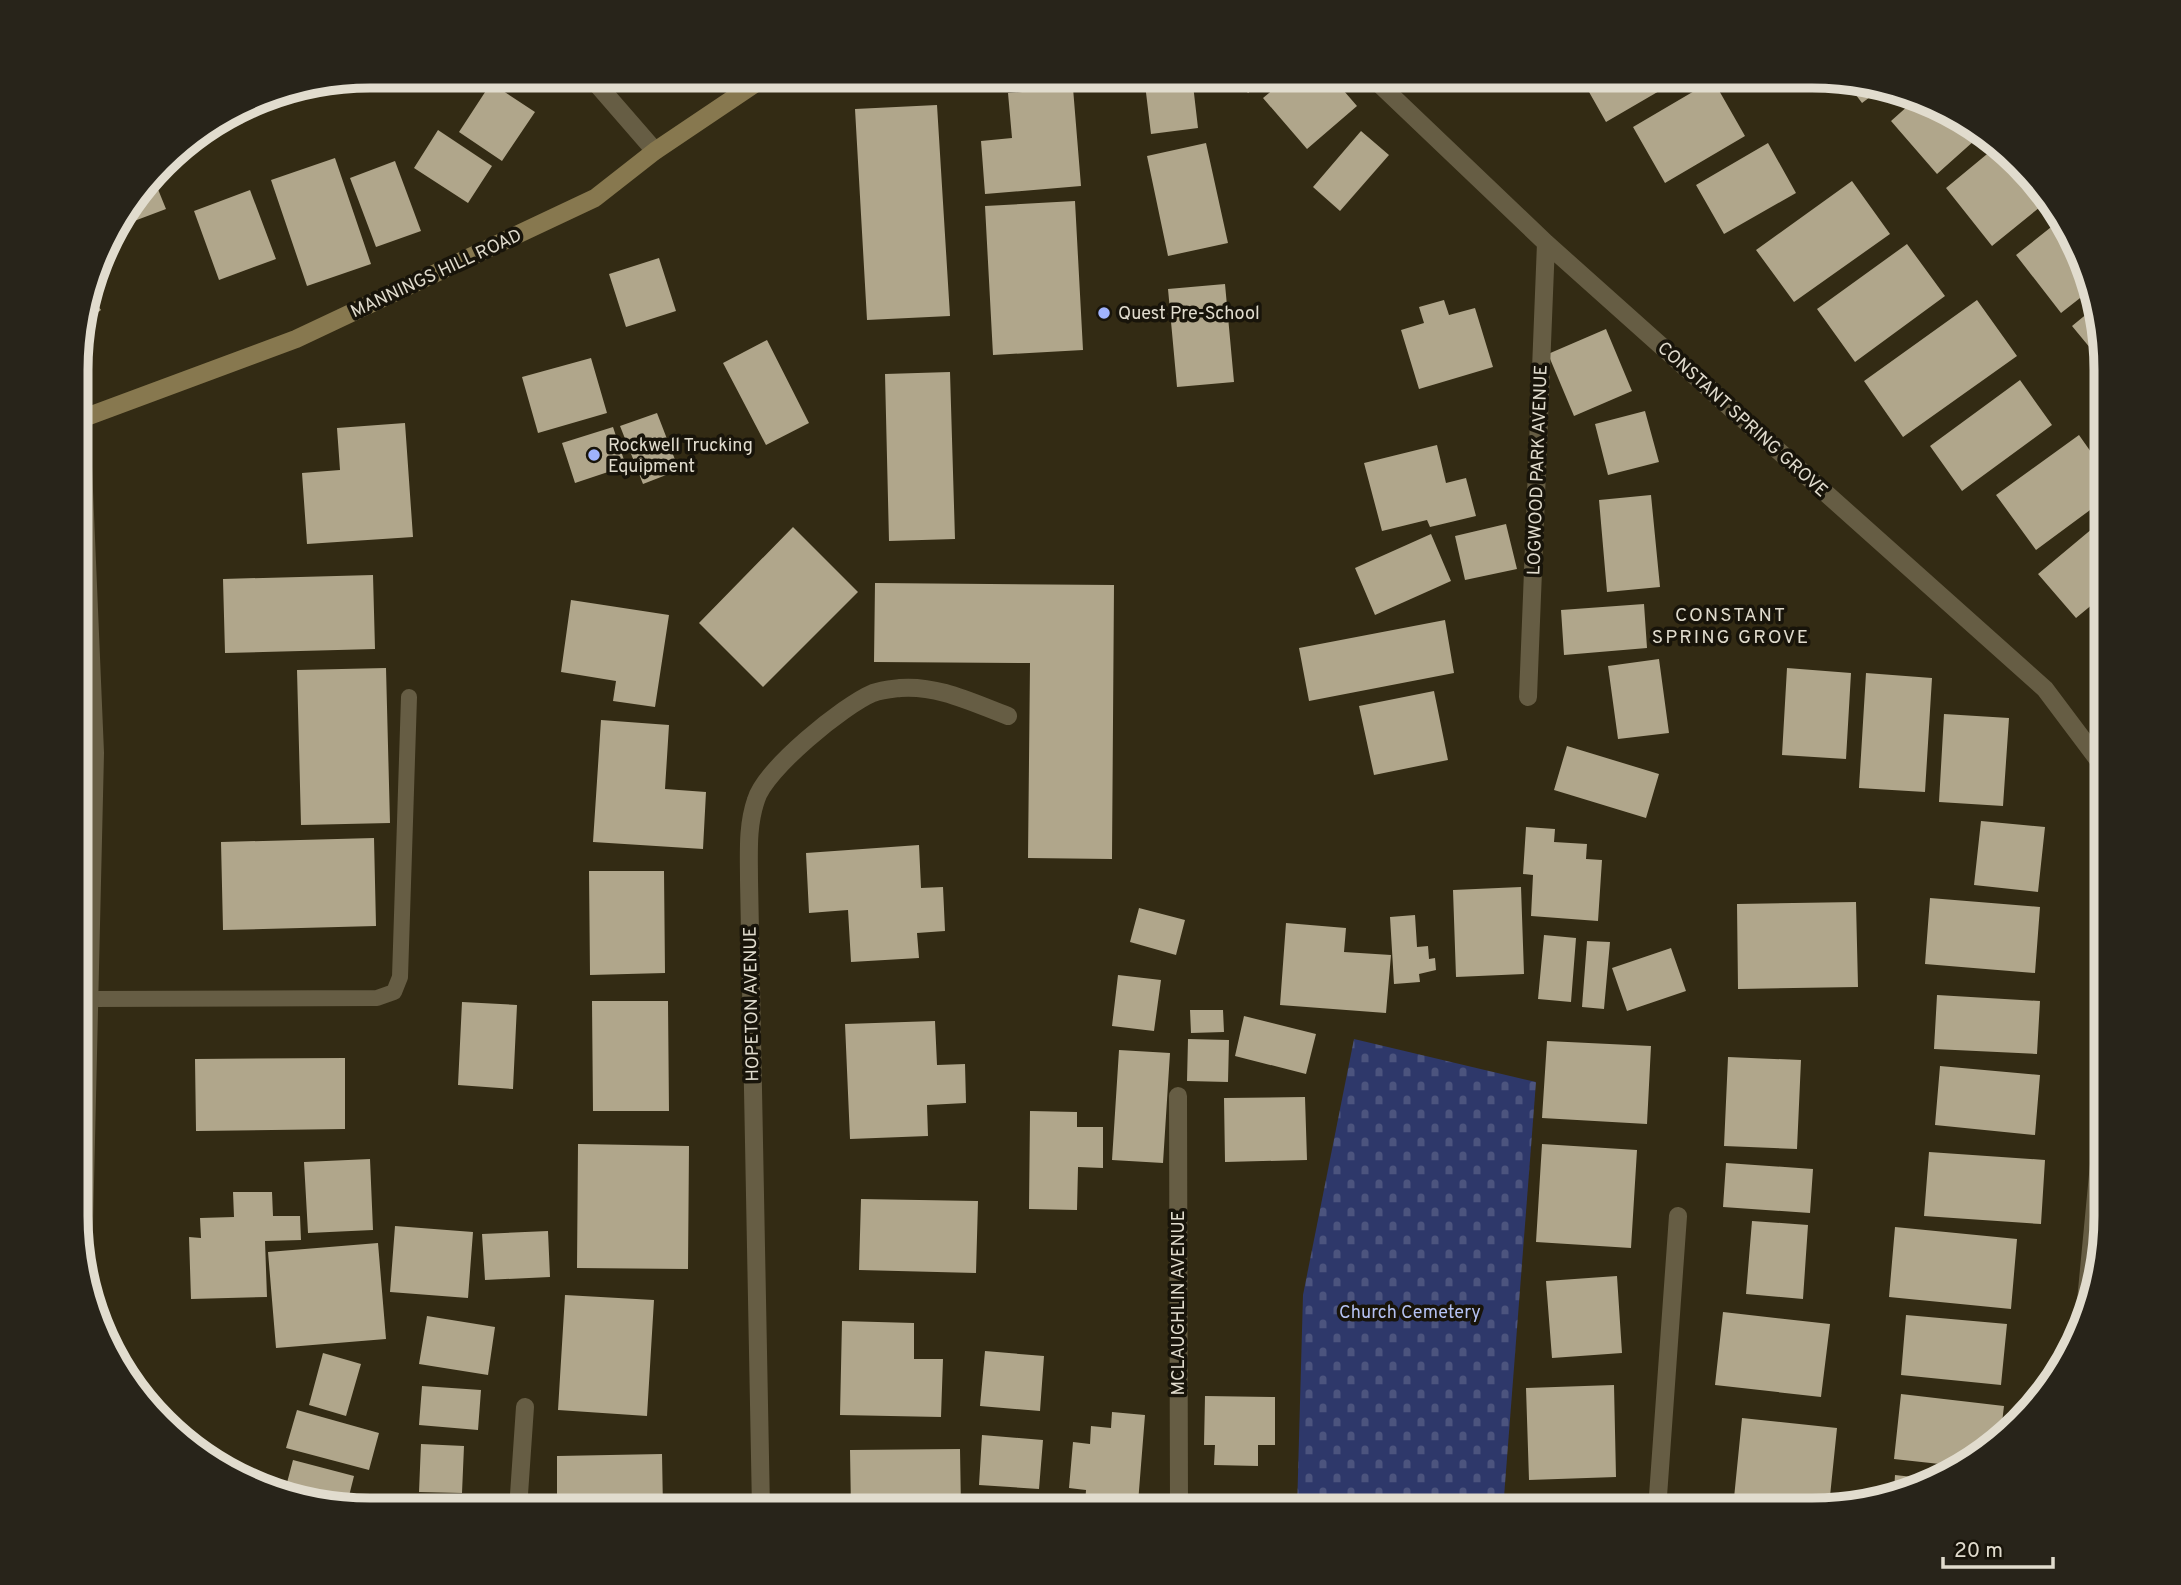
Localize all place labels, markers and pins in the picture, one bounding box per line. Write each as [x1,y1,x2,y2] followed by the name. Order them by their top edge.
[1118,303,1260,326] place label: Quest Pre-School
[1096,305,1112,321] marker: Quest Pre-School
[608,435,753,479] place label: Rockwell Trucking Equipment
[586,447,602,463] marker: Rockwell Trucking Equipment

